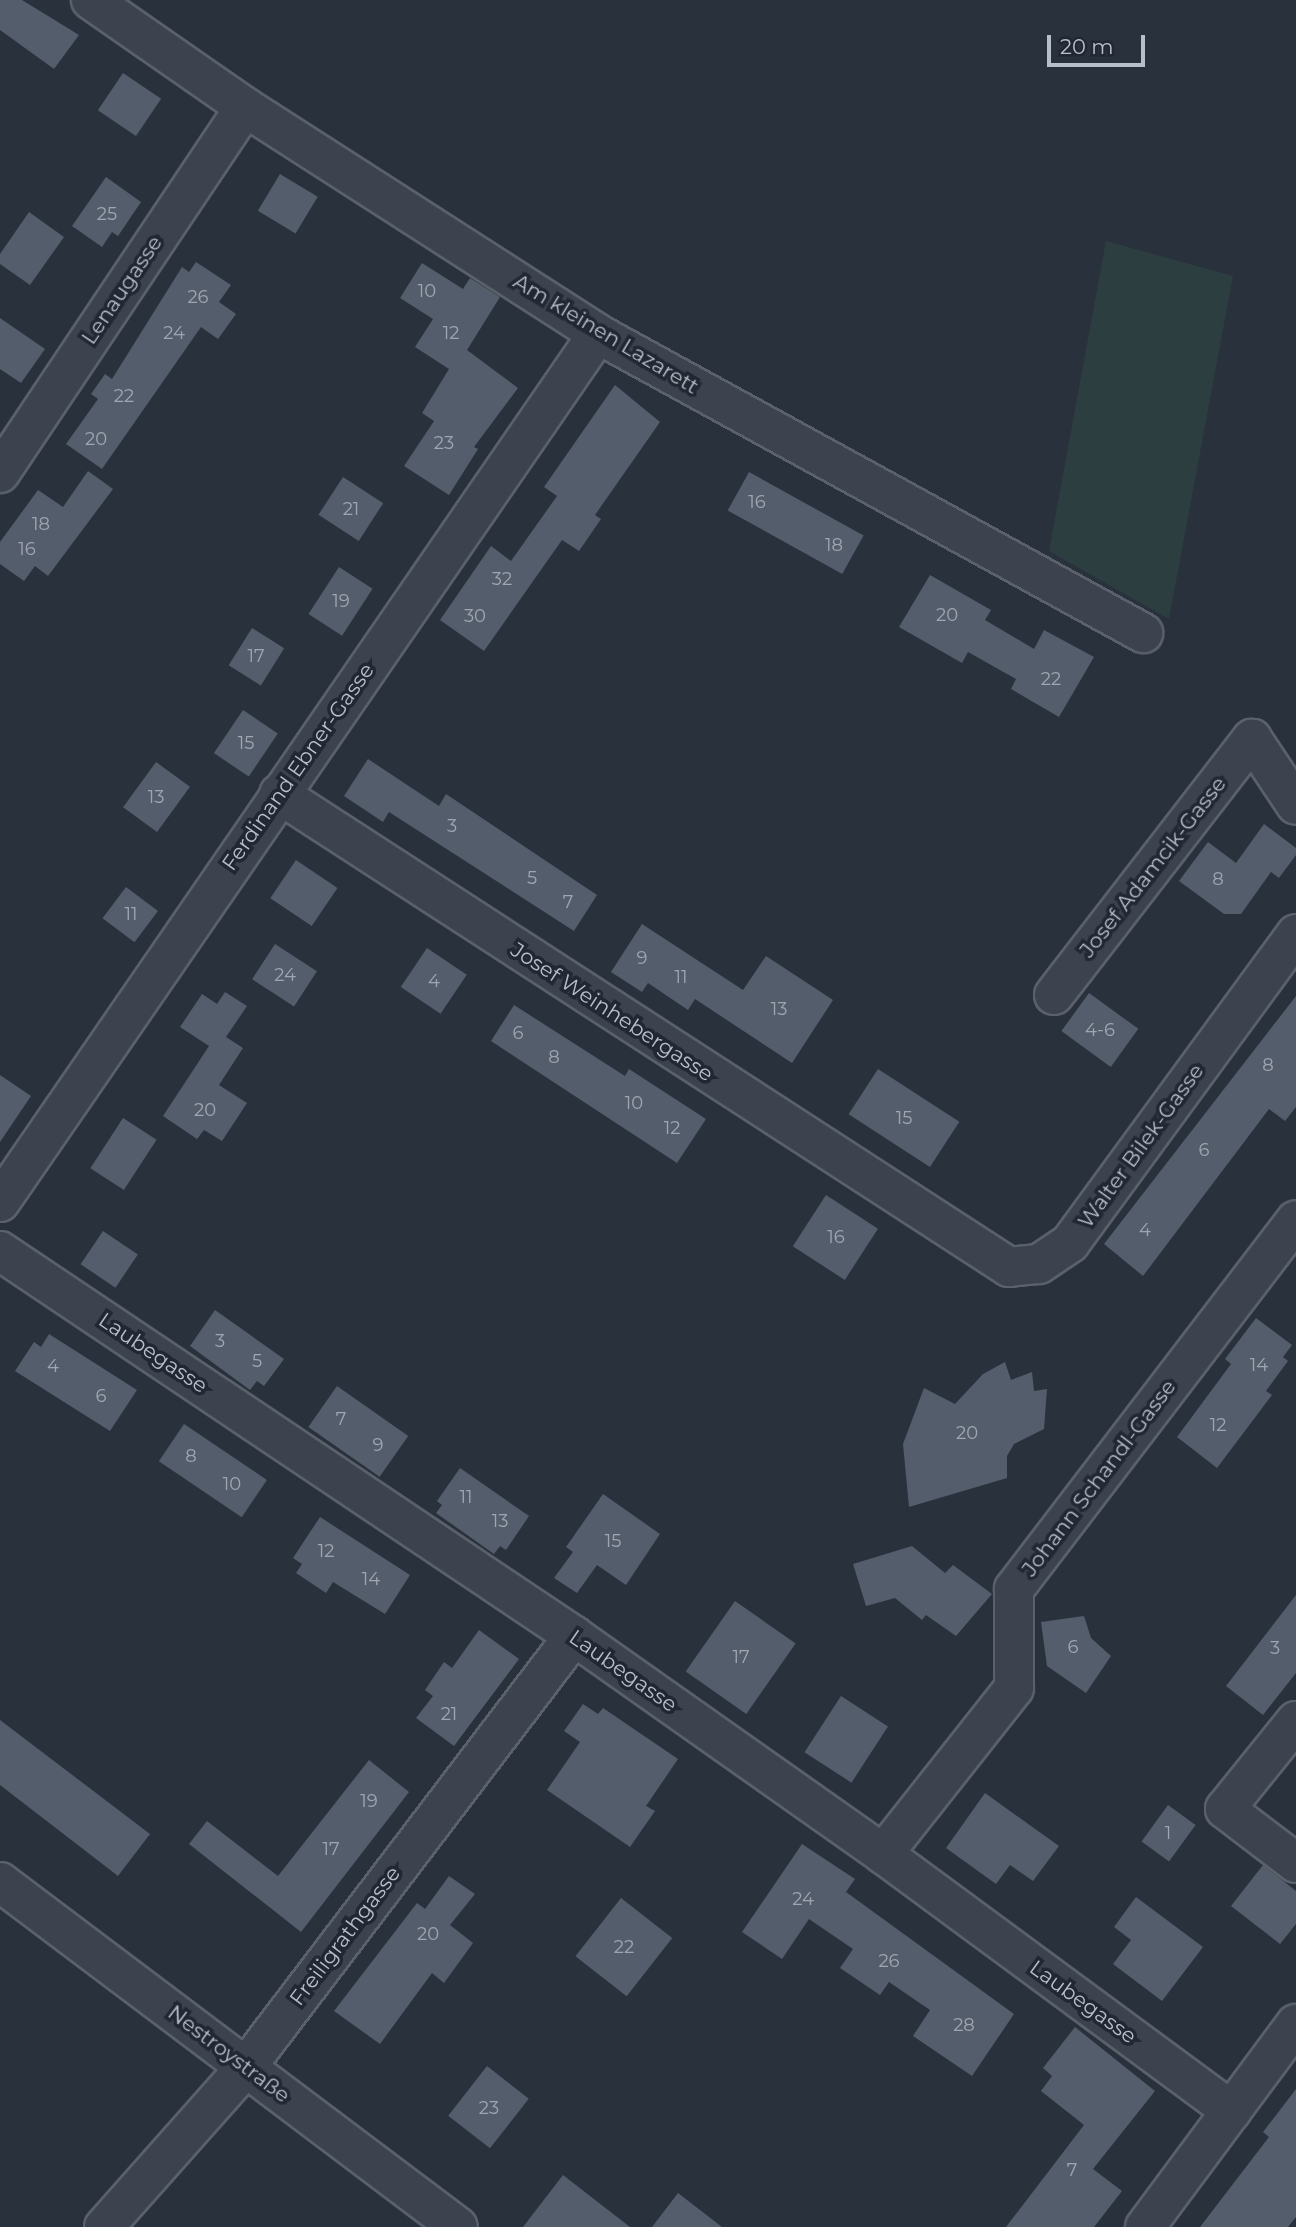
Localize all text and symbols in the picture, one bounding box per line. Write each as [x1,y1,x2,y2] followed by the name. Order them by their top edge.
[1051,21,1149,65] scale bar
[1060,34,1114,59] text: 20 m
[97,203,117,225] house number: 25
[76,231,168,349] street label: Lenaugasse
[509,269,703,399] street label: Am kleinen Lazarett
[418,280,436,302] house number: 10
[187,286,209,308] house number: 26
[163,322,185,344] house number: 24
[443,322,459,344] house number: 12
[114,385,134,407] house number: 22
[85,428,107,450] house number: 20
[434,432,454,454] house number: 23
[748,491,766,513] house number: 16
[343,498,359,520] house number: 21
[32,513,50,535] house number: 18
[825,534,843,556] house number: 18
[18,538,36,560] house number: 16
[492,568,512,590] house number: 32
[332,590,350,612] house number: 19
[936,604,958,626] house number: 20
[464,605,486,627] house number: 30
[247,645,265,667] house number: 17
[217,658,379,876] street label: Ferdinand Ebner-Gasse
[1041,668,1061,690] house number: 22
[238,732,254,754] house number: 15
[1075,772,1231,962] street label: Josef Adamcik-Gasse
[148,786,164,808] house number: 13
[447,815,457,837] house number: 3
[527,867,537,889] house number: 5
[1212,868,1224,890] house number: 8
[563,891,573,913] house number: 7
[125,903,137,925] house number: 11
[506,937,718,1087] street label: Josef Weinhebergasse
[637,947,647,969] house number: 9
[274,964,296,986] house number: 24
[675,966,687,988] house number: 11
[428,970,440,992] house number: 4
[771,998,787,1020] house number: 13
[1085,1019,1115,1041] house number: 4-6
[513,1022,523,1044] house number: 6
[548,1046,560,1068] house number: 8
[1262,1054,1274,1076] house number: 8
[1073,1059,1209,1233] street label: Walter Bilek-Gasse
[625,1092,643,1114] house number: 10
[194,1099,216,1121] house number: 20
[896,1107,912,1129] house number: 15
[664,1117,680,1139] house number: 12
[1199,1139,1209,1161] house number: 6
[1139,1219,1151,1241] house number: 4
[827,1226,845,1248] house number: 16
[94,1307,212,1399] street label: Laubegasse
[215,1330,225,1352] house number: 3
[252,1350,262,1372] house number: 5
[1250,1354,1268,1376] house number: 14
[47,1355,59,1377] house number: 4
[1017,1375,1181,1581] street label: Johann Schandl-Gasse
[96,1385,106,1407] house number: 6
[336,1408,346,1430] house number: 7
[1210,1414,1226,1436] house number: 12
[956,1422,978,1444] house number: 20
[373,1434,383,1456] house number: 9
[185,1445,197,1467] house number: 8
[223,1473,241,1495] house number: 10
[460,1486,472,1508] house number: 11
[492,1510,508,1532] house number: 13
[605,1530,621,1552] house number: 15
[318,1540,334,1562] house number: 12
[362,1568,380,1590] house number: 14
[564,1625,682,1717] street label: Laubegasse
[1068,1636,1078,1658] house number: 6
[1270,1637,1280,1659] house number: 3
[732,1646,750,1668] house number: 17
[441,1703,457,1725] house number: 21
[360,1790,378,1812] house number: 19
[1165,1822,1171,1844] house number: 1
[322,1838,340,1860] house number: 17
[284,1861,406,2011] street label: Freiligrathgasse
[792,1888,814,1910] house number: 24
[417,1923,439,1945] house number: 20
[614,1936,634,1958] house number: 22
[878,1950,900,1972] house number: 26
[1025,1955,1141,2049] street label: Laubegasse
[163,2000,295,2108] street label: Nestroystraße
[953,2014,975,2036] house number: 28
[479,2097,499,2119] house number: 23
[1067,2159,1077,2181] house number: 7

